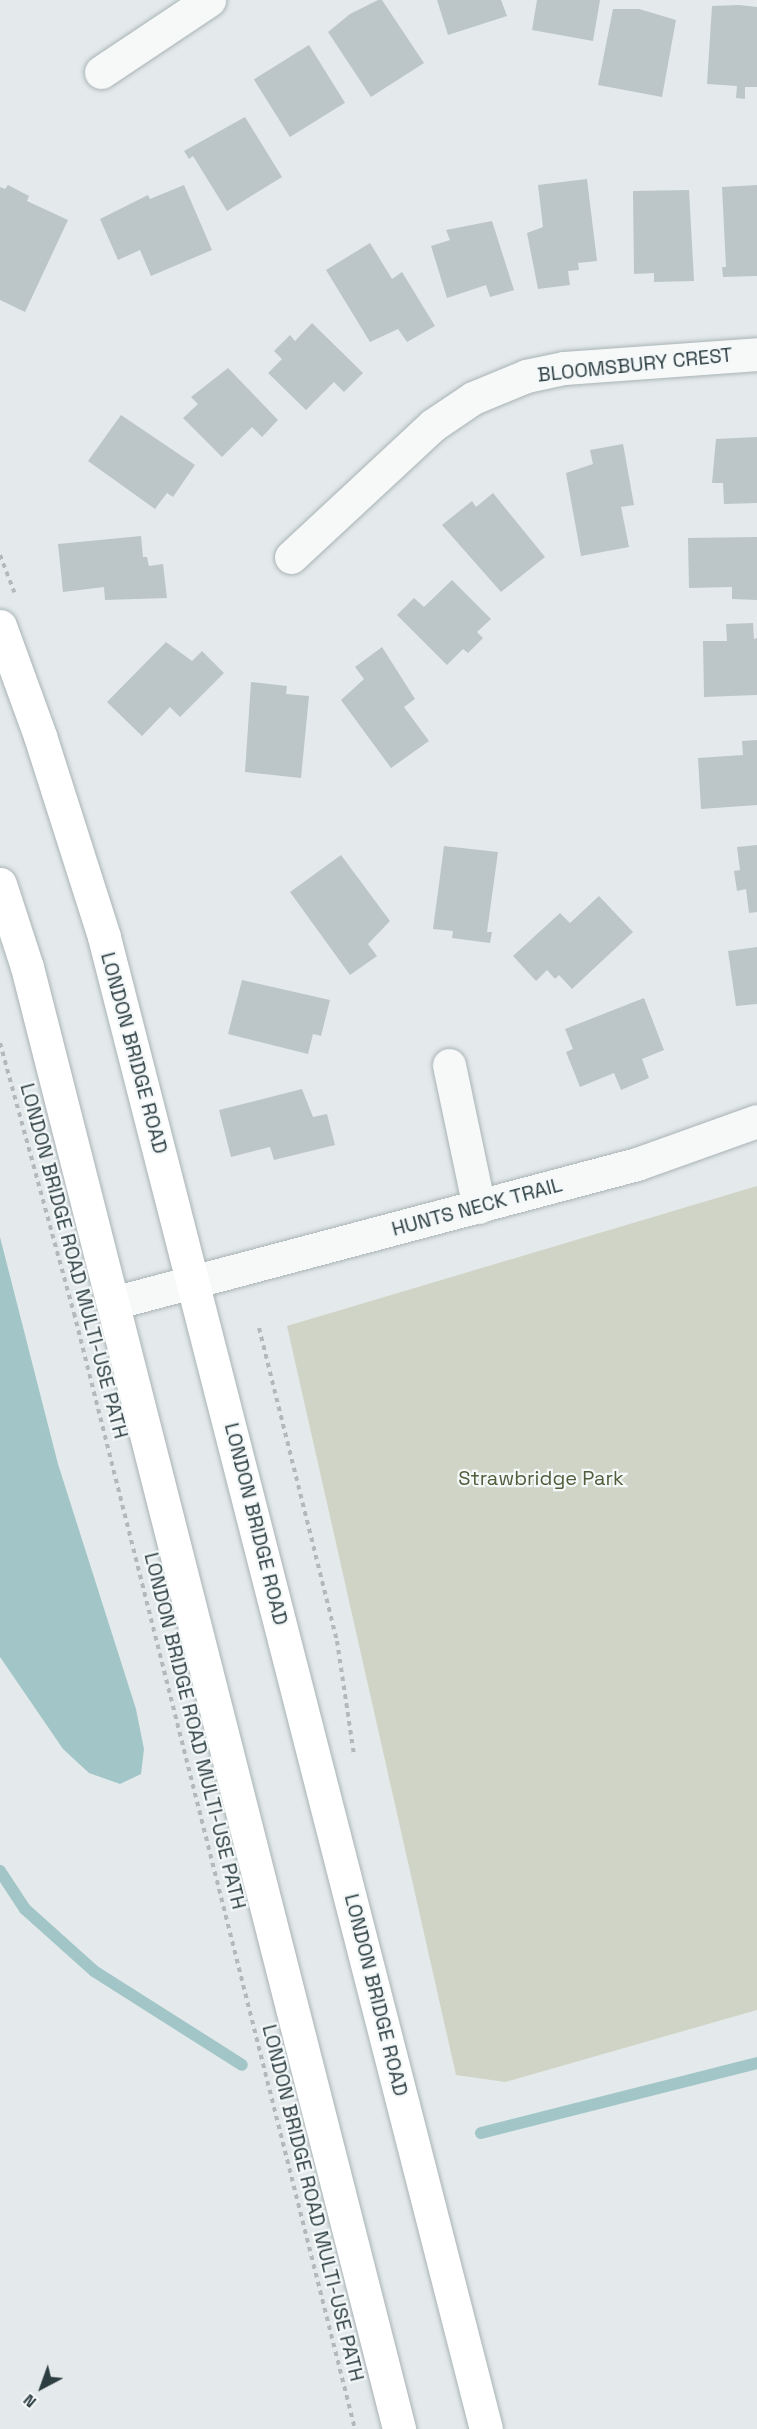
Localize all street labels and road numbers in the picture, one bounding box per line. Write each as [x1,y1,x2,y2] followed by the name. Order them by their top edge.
[536,343,734,387] street label: BLOOMSBURY CREST
[96,950,172,1156] street label: LONDON BRIDGE ROAD
[15,1081,133,1441] street label: LONDON BRIDGE ROAD MULTI-USE PATH
[389,1173,565,1241] street label: HUNTS NECK TRAIL
[219,1420,293,1628] street label: LONDON BRIDGE ROAD
[139,1550,251,1912] street label: LONDON BRIDGE ROAD MULTI-USE PATH
[339,1891,413,2099] street label: LONDON BRIDGE ROAD
[257,2022,369,2384] street label: LONDON BRIDGE ROAD MULTI-USE PATH

